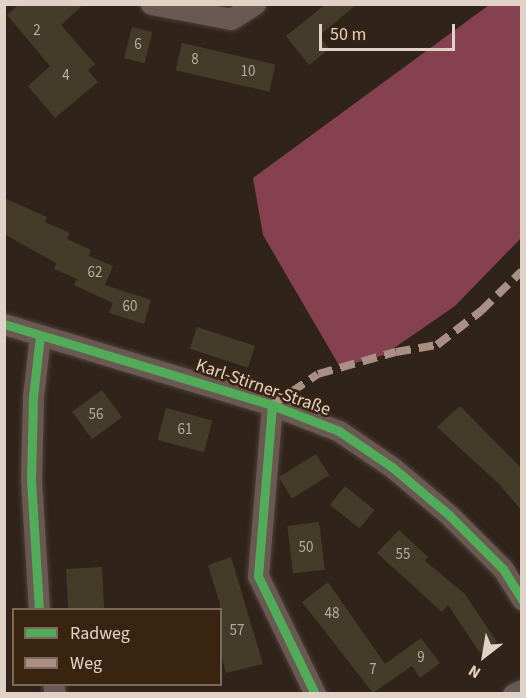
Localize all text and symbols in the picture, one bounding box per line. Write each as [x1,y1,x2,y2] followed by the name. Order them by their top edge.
[322,12,458,50] scale bar
[33,22,41,40] house number: 2
[330,22,366,47] text: 50 m
[134,36,142,54] house number: 6
[191,51,199,69] house number: 8
[241,63,255,81] house number: 10
[62,67,70,85] house number: 4
[88,264,102,282] house number: 62
[123,298,137,316] house number: 60
[193,355,333,421] street label: Karl-Stirner-Straße
[89,406,103,424] house number: 56
[178,421,192,439] house number: 61
[299,539,313,557] house number: 50
[396,546,410,564] house number: 55
[325,605,339,623] house number: 48
[12,608,222,686] legend
[70,621,130,646] text: Radweg
[230,622,244,640] house number: 57
[454,626,514,686] north arrow
[417,649,425,667] house number: 9
[70,651,102,676] text: Weg
[465,659,485,684] text: N
[369,661,377,679] house number: 7

